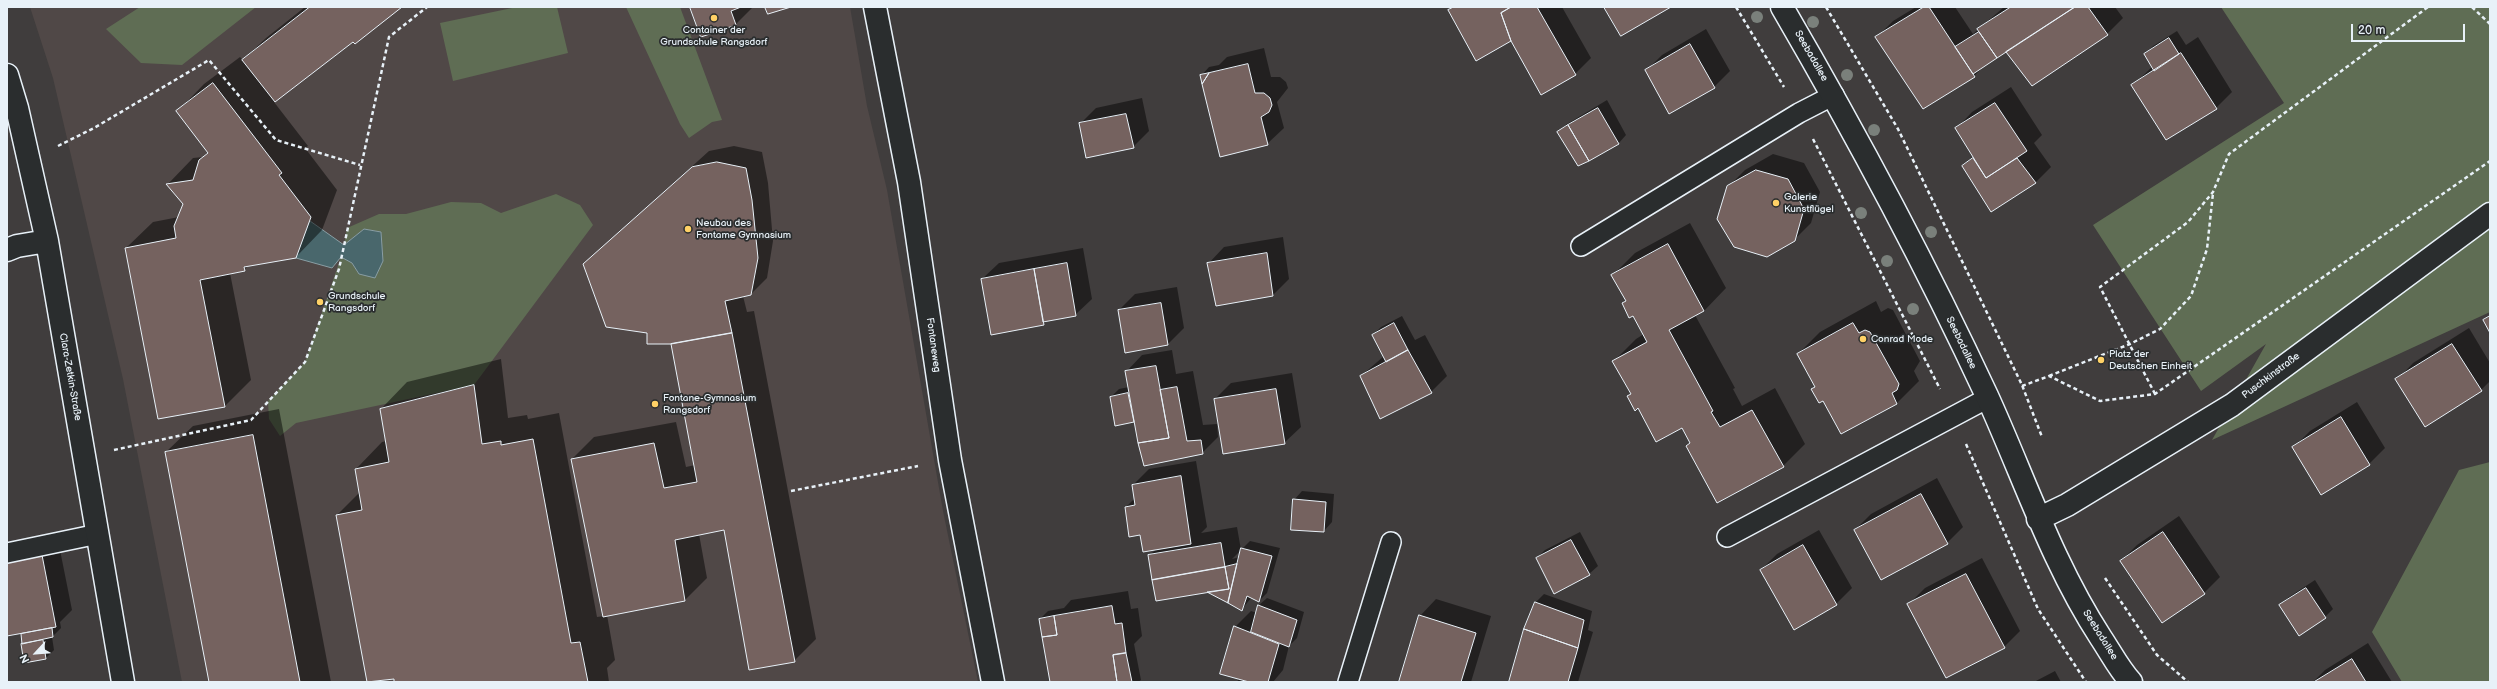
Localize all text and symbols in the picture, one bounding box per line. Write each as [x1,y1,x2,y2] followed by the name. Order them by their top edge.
[709,13,719,23] marker: Container der Grundschule Rangsdorf
[2353,16,2467,42] scale bar
[2358,23,2385,38] text: 20 m
[660,24,768,48] place label: Container der Grundschule Rangsdorf
[1792,28,1830,84] street label: Seebadallee
[1784,191,1834,214] place label: Galerie Kunstflügel
[1771,198,1781,208] marker: Galerie Kunstflügel
[696,217,791,240] place label: Neubau des Fontame Gymnasium
[683,224,693,234] marker: Neubau des Fontame Gymnasium
[328,290,385,314] place label: Grundschule Rangsdorf
[315,297,325,307] marker: Grundschule Rangsdorf
[1943,315,1979,371] street label: Seebadallee
[923,317,943,373] street label: Fontaneweg
[56,332,84,422] street label: Clara-Zetkin-Straße
[1871,333,1933,345] place label: Conrad Mode
[1858,334,1868,344] marker: Conrad Mode
[2109,348,2192,372] place label: Platz der Deutschen Einheit
[2240,350,2302,402] street label: Puschkinstraße
[2096,355,2106,365] marker: Platz der Deutschen Einheit
[663,392,756,416] place label: Fontane-Gymnasium Rangsdorf
[650,399,660,409] marker: Fontane-Gymnasium Rangsdorf
[2080,608,2120,662] street label: Seebadallee
[16,633,56,673] north arrow
[17,652,32,665] text: N

